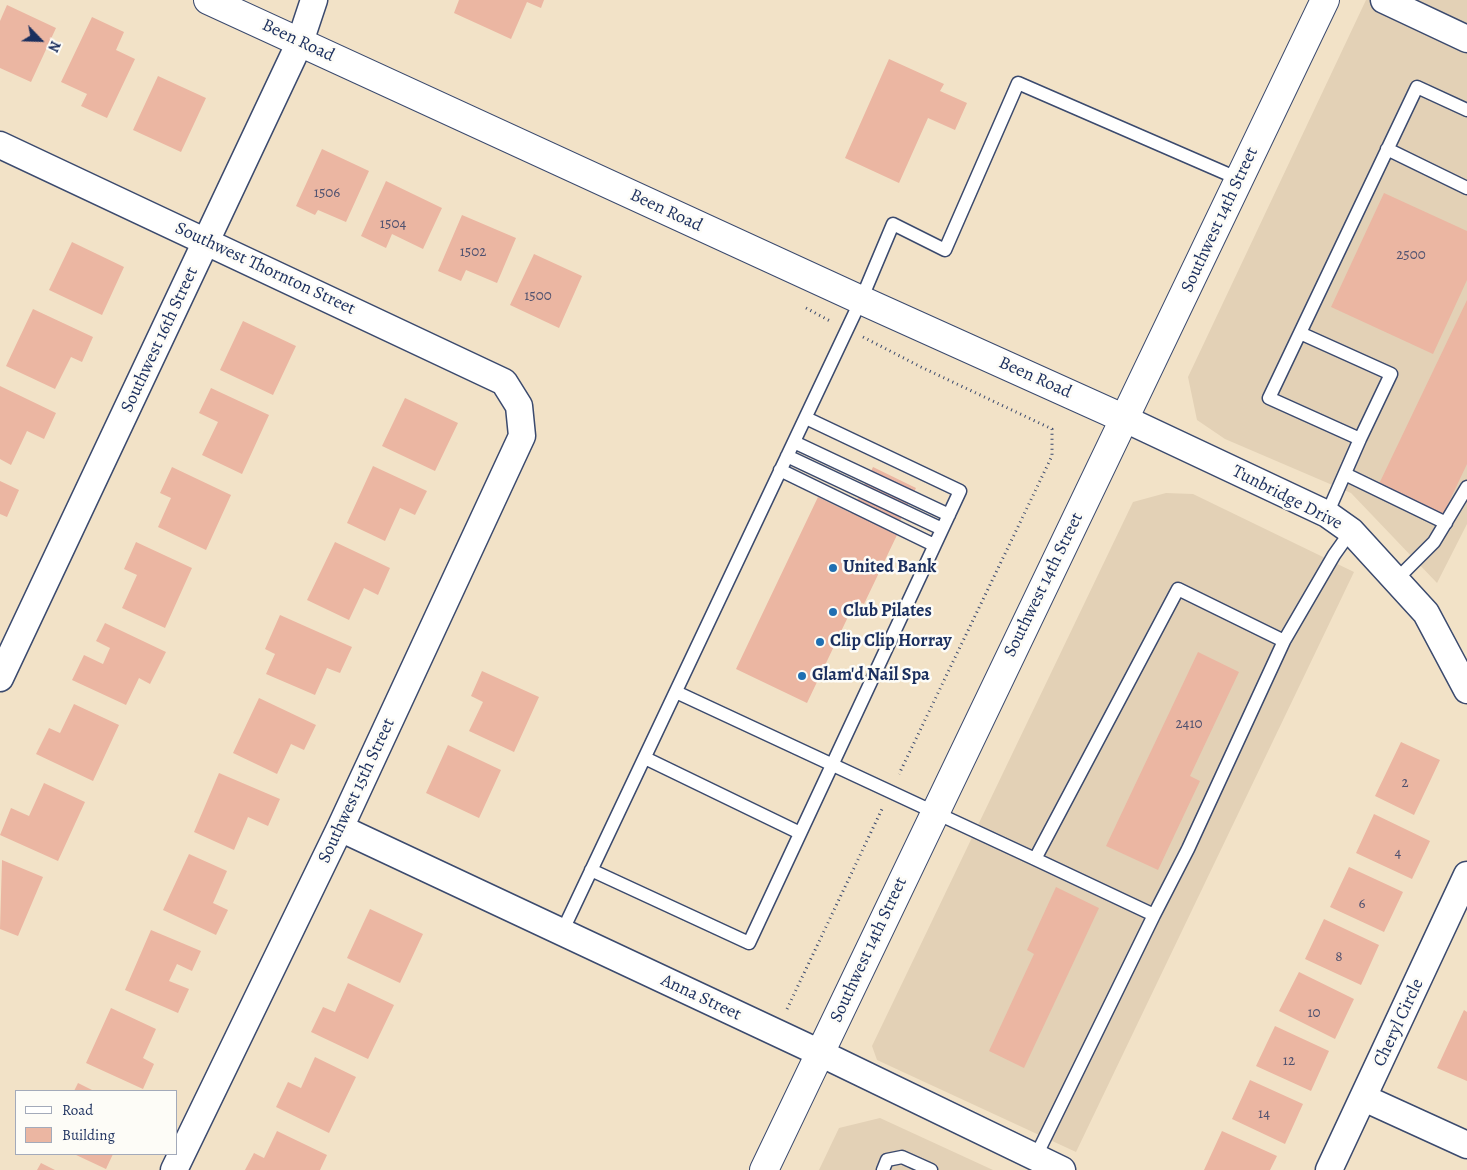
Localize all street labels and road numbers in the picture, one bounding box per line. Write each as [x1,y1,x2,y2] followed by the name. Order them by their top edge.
[258,15,338,67] street label: Been Road
[1177,144,1263,296] street label: Southwest 14th Street
[626,185,706,237] street label: Been Road
[171,218,359,320] street label: Southwest Thornton Street
[117,264,203,416] street label: Southwest 16th Street
[995,352,1075,404] street label: Been Road
[1228,461,1346,535] street label: Tunbridge Drive
[1000,509,1088,661] street label: Southwest 14th Street
[314,715,400,867] street label: Southwest 15th Street
[826,874,912,1026] street label: Southwest 14th Street
[657,970,745,1026] street label: Anna Street
[1369,975,1429,1071] street label: Cheryl Circle

